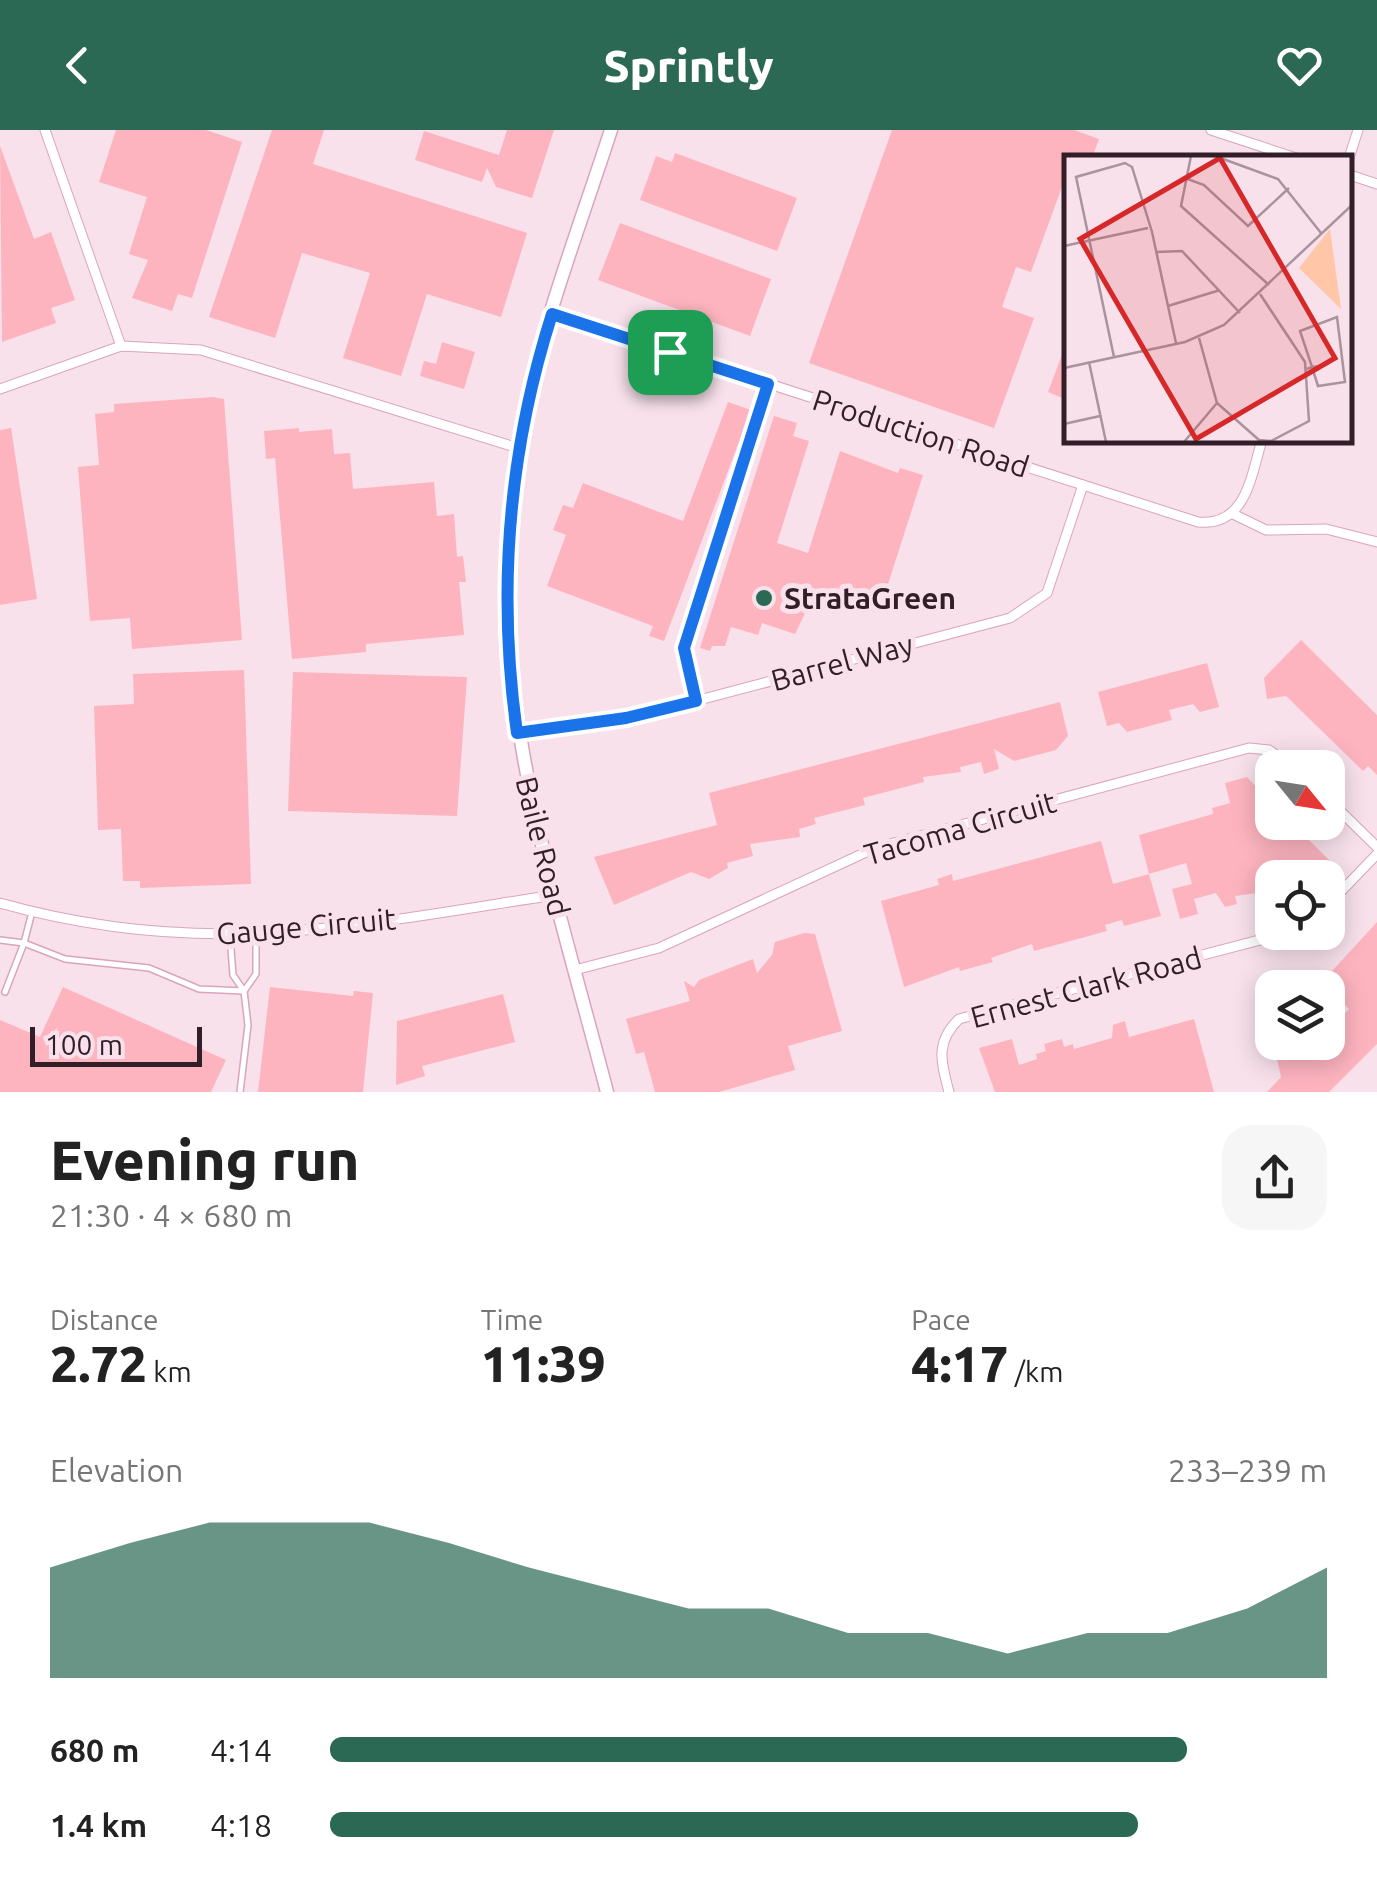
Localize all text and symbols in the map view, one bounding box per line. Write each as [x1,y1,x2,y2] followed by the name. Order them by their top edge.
[50,38,105,93] icon: back
[1272,38,1327,93] icon: heart
[603,40,774,91] text: Sprintly
[1064,155,1352,442] inset map
[628,310,713,395] pin
[643,325,698,380] icon: arrive
[809,382,1033,484] street label: Production Road
[784,581,956,615] place label: StrataGreen
[753,587,775,609] marker: StrataGreen
[767,627,917,697] street label: Barrel Way
[1255,750,1345,840] north arrow
[1255,750,1345,1060] map controls
[509,773,577,919] street label: Baile Road
[860,784,1060,872] street label: Tacoma Circuit
[1255,860,1345,950] button: locate
[215,901,397,951] street label: Gauge Circuit
[967,940,1205,1034] street label: Ernest Clark Road
[1255,970,1345,1060] button: layers
[30,1022,202,1066] scale bar
[45,1029,123,1060] text: 100 m
[1222,1125,1327,1230] button: share
[50,1129,360,1190] text: Evening run
[50,1197,292,1233] text: 21:30 · 4 × 680 m
[50,1304,158,1335] text: Distance
[481,1304,543,1335] text: Time
[911,1304,971,1335] text: Pace
[50,1335,147,1391] text: 2.72
[481,1335,606,1391] text: 11:39
[911,1335,1008,1391] text: 4:17
[147,1356,192,1387] text: km
[1008,1356,1063,1387] text: /km
[50,1452,183,1488] text: Elevation
[1168,1452,1327,1488] text: 233–239 m
[50,1732,139,1768] text: 680 m
[210,1732,272,1768] text: 4:14
[50,1807,147,1843] text: 1.4 km
[210,1807,272,1843] text: 4:18

